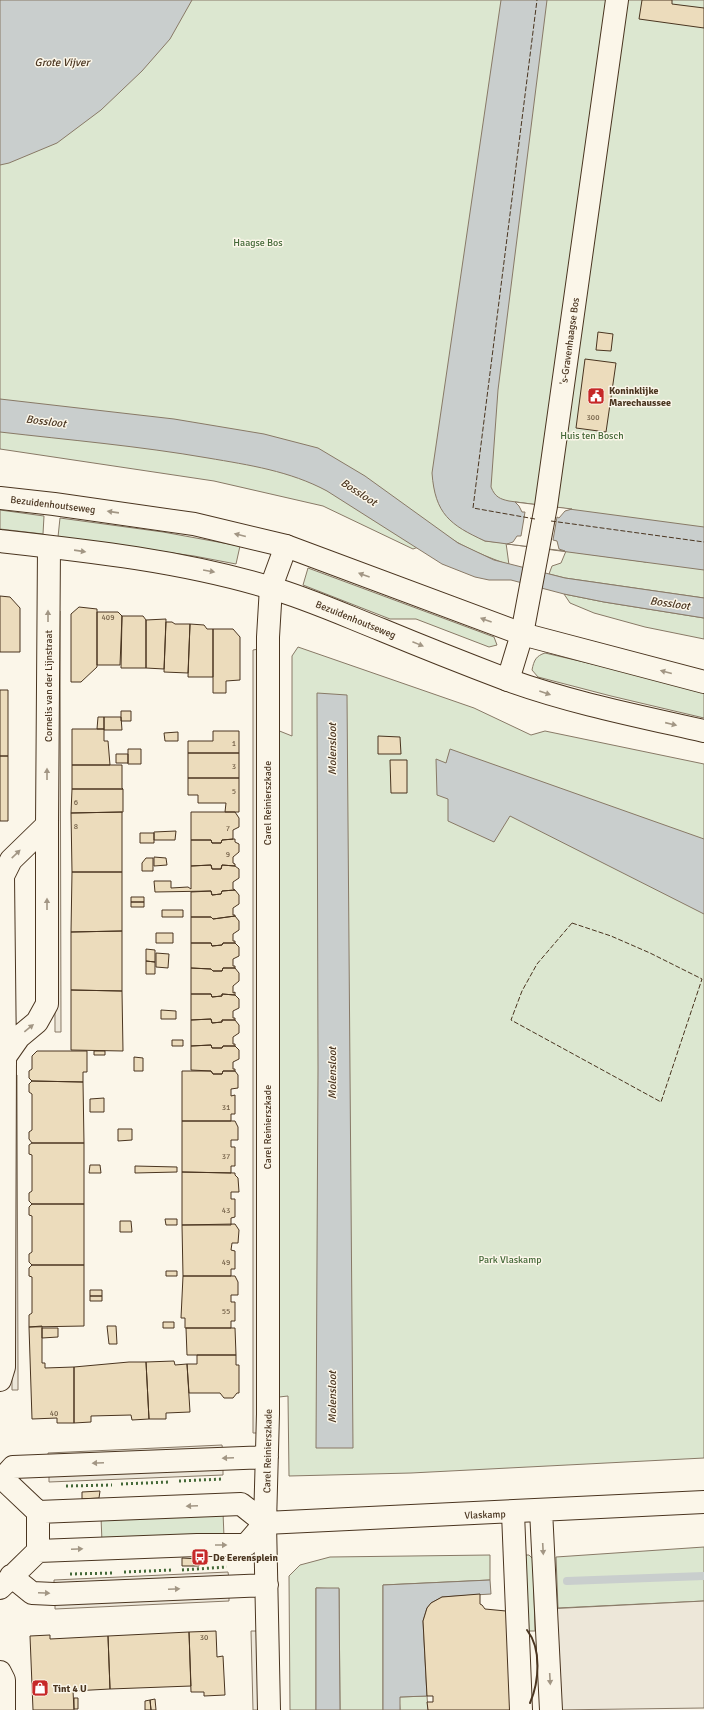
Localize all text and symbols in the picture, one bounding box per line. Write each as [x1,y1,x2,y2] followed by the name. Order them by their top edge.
[35,56,91,69] water label: Grote Vijver
[233,237,283,249] park label: Haagse Bos
[558,296,582,385] street label: 's-Gravenhaagse Bos
[609,385,671,409] place label: Koninklijke Marechaussee
[586,386,606,406] public building icon: Koninklijke Marechaussee
[587,412,599,422] house number: 300
[25,413,68,431] water label: Bossloot
[560,430,624,442] park label: Huis ten Bosch
[338,476,380,509] water label: Bossloot
[10,494,96,516] street label: Bezuidenhoutseweg
[107,509,119,515] one-way arrow
[234,532,247,538] one-way arrow
[74,548,86,554] one-way arrow
[203,568,215,574] one-way arrow
[358,571,370,577] one-way arrow
[649,594,692,613] water label: Bossloot
[314,598,398,642] street label: Bezuidenhoutseweg
[45,609,51,622] one-way arrow
[102,612,114,622] house number: 409
[480,617,492,623] one-way arrow
[43,630,55,742] street label: Cornelis van der Lijnstraat
[412,642,424,648] one-way arrow
[660,669,672,675] one-way arrow
[539,690,551,696] one-way arrow
[665,721,677,727] one-way arrow
[326,722,339,775] water label: Molensloot
[232,738,236,748] house number: 1
[232,761,236,771] house number: 3
[262,761,274,845] street label: Carel Reinierszkade
[44,767,50,780] one-way arrow
[232,786,236,796] house number: 5
[74,797,78,807] house number: 6
[74,821,78,831] house number: 8
[226,823,230,833] house number: 7
[226,849,230,859] house number: 9
[11,850,21,859] one-way arrow
[44,897,50,910] one-way arrow
[24,1024,35,1033] one-way arrow
[326,1046,339,1099] water label: Molensloot
[262,1085,274,1169] street label: Carel Reinierszkade
[222,1102,230,1112] house number: 31
[222,1151,230,1161] house number: 37
[222,1205,230,1215] house number: 43
[479,1254,541,1266] park label: Park Vlaskamp
[222,1257,230,1267] house number: 49
[222,1306,230,1316] house number: 55
[326,1370,339,1423] water label: Molensloot
[50,1408,58,1418] house number: 40
[261,1409,275,1493] street label: Carel Reinierszkade
[221,1455,234,1461] one-way arrow
[92,1460,104,1467] one-way arrow
[186,1502,198,1509] one-way arrow
[464,1508,506,1522] street label: Vlaskamp
[215,1542,228,1548] one-way arrow
[540,1543,546,1556] one-way arrow
[71,1546,83,1553] one-way arrow
[190,1547,210,1567] bus stop icon: De Eerensplein
[213,1552,278,1564] place label: De Eerensplein
[168,1585,180,1592] one-way arrow
[38,1590,50,1597] one-way arrow
[200,1632,208,1642] house number: 30
[546,1673,553,1685] one-way arrow
[30,1678,50,1698] shop icon: Tint 4 U
[53,1683,87,1695] place label: Tint 4 U

